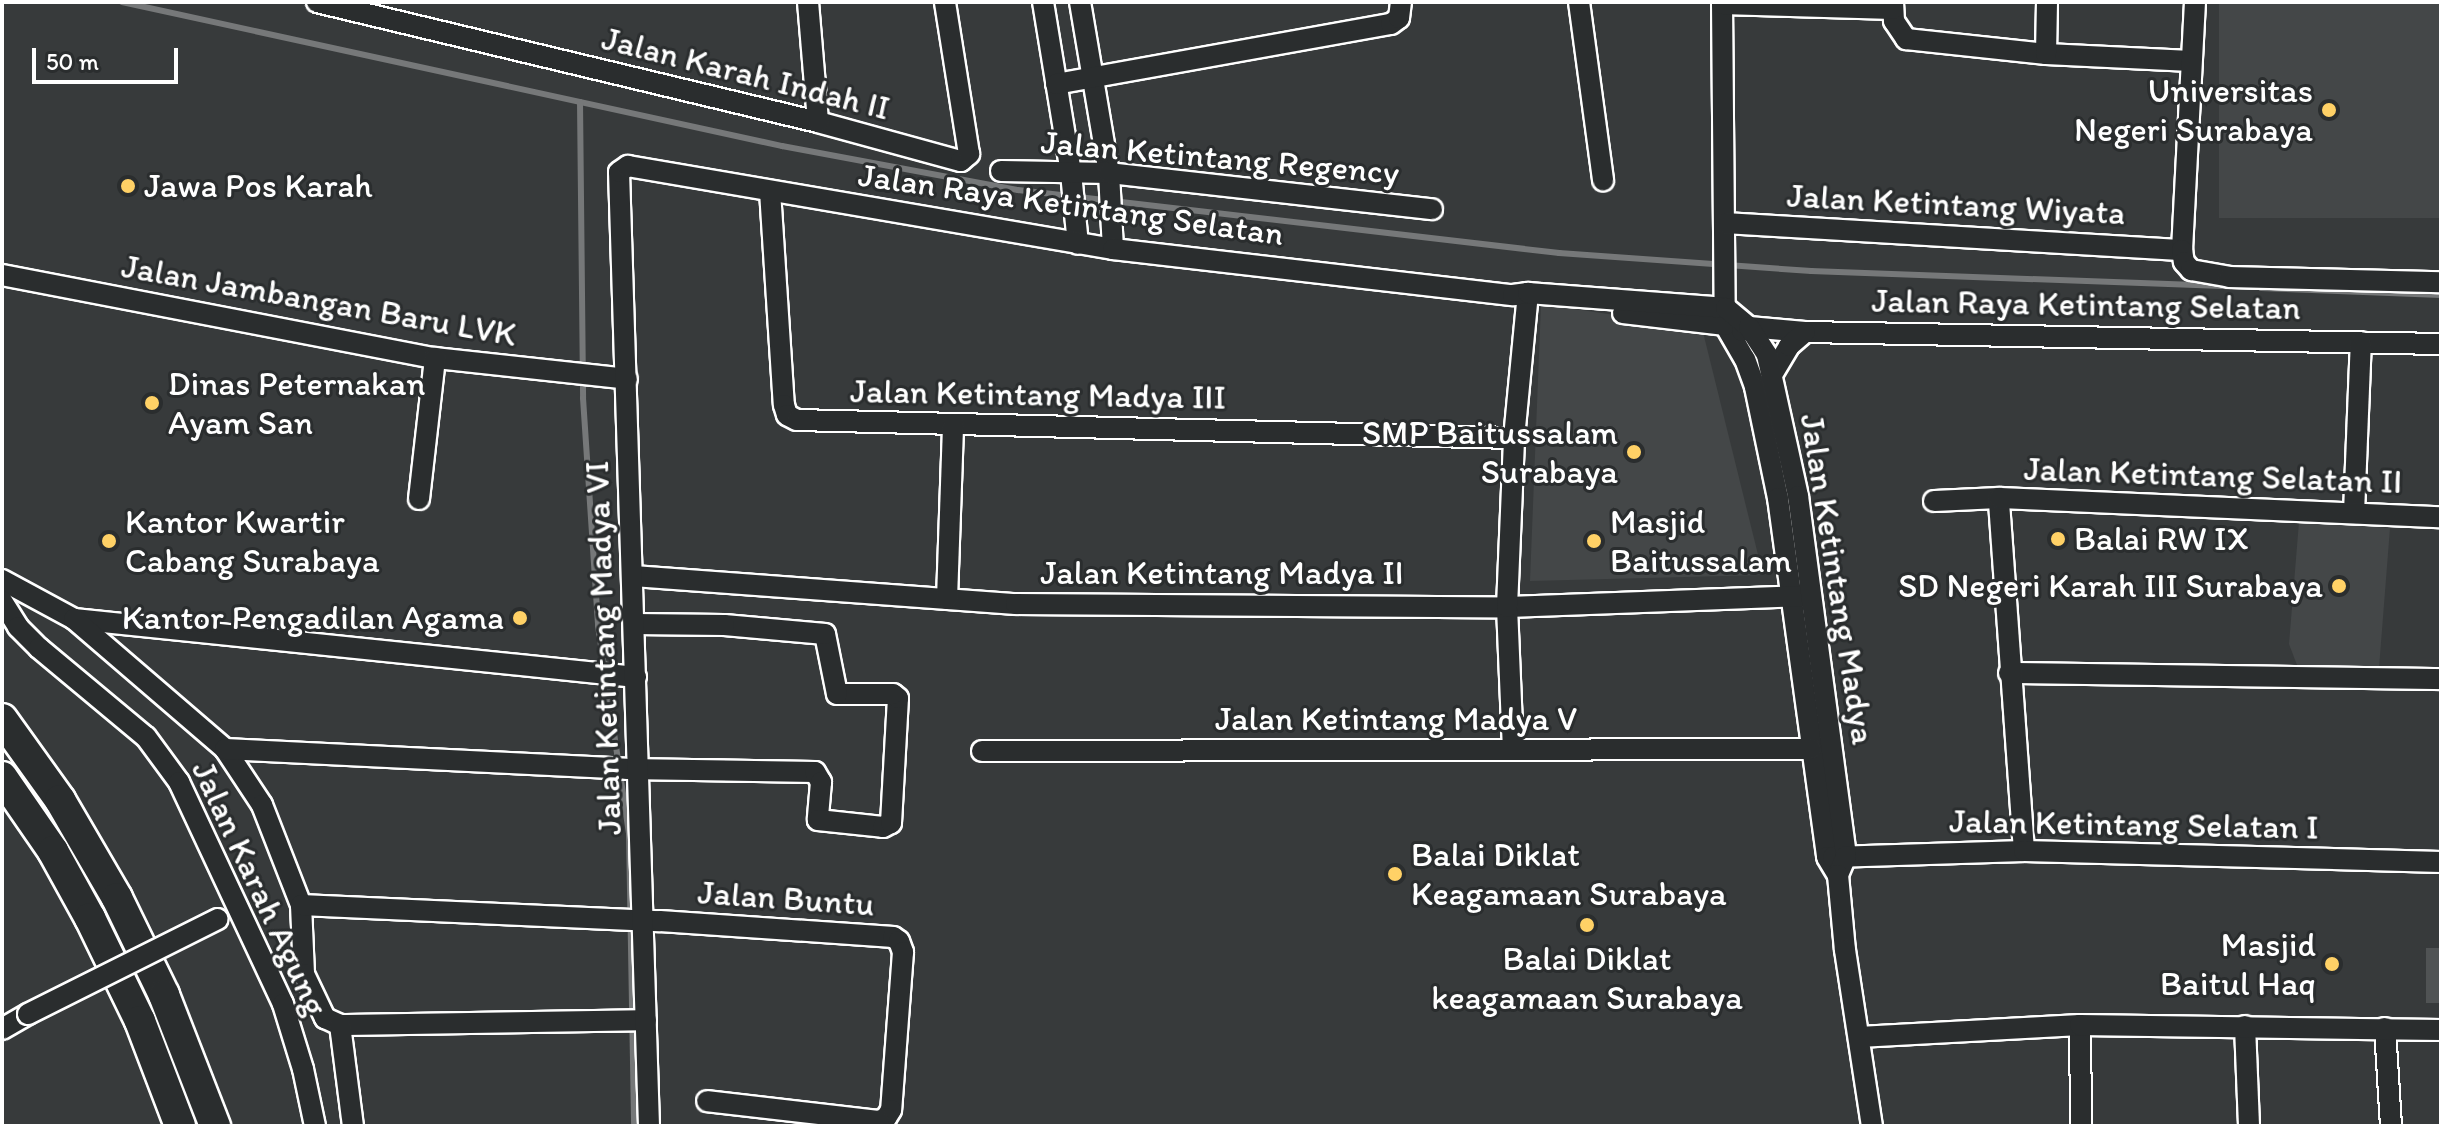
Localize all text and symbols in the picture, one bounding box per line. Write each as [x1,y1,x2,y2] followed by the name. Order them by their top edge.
[598,17,894,129] street label: Jalan Karah Indah II
[36,32,182,82] scale bar
[46,47,99,76] text: 50 m
[2074,70,2313,150] place label: Universitas Negeri Surabaya
[2320,101,2338,119] marker: Universitas Negeri Surabaya
[1040,121,1400,193] street label: Jalan Ketintang Regency
[857,154,1285,254] street label: Jalan Raya Ketintang Selatan
[144,166,371,206] place label: Jawa Pos Karah
[1786,175,2126,233] street label: Jalan Ketintang Wiyata
[119,177,137,195] marker: Jawa Pos Karah
[118,245,520,355] street label: Jalan Jambangan Baru LVK
[1872,280,2300,328] street label: Jalan Raya Ketintang Selatan
[168,363,425,442] place label: Dinas Peternakan Ayam San
[850,370,1226,418] street label: Jalan Ketintang Madya III
[143,394,161,412] marker: Dinas Peternakan Ayam San
[1792,411,1884,747] street label: Jalan Ketintang Madya
[1362,412,1618,492] place label: SMP Baitussalam Surabaya
[1625,443,1643,461] marker: SMP Baitussalam Surabaya
[2023,448,2403,502] street label: Jalan Ketintang Selatan II
[576,460,630,836] street label: Jalan Ketintang Madya VI
[125,501,379,580] place label: Kantor Kwartir Cabang Surabaya
[1610,501,1792,580] place label: Masjid Baitussalam
[2074,519,2248,559] place label: Balai RW IX
[2049,530,2067,548] marker: Balai RW IX
[100,532,118,550] marker: Kantor Kwartir Cabang Surabaya
[1585,532,1603,550] marker: Masjid Baitussalam
[1041,553,1403,593] street label: Jalan Ketintang Madya II
[1899,566,2323,606] place label: SD Negeri Karah III Surabaya
[2330,577,2348,595] marker: SD Negeri Karah III Surabaya
[125,598,504,638] place label: Kantor Pengadilan Agama
[511,609,529,627] marker: Kantor Pengadilan Agama
[1215,699,1577,739] street label: Jalan Ketintang Madya V
[184,755,336,1021] street label: Jalan Karah Agung
[1949,800,2319,848] street label: Jalan Ketintang Selatan I
[1411,834,1727,914] place label: Balai Diklat Keagamaan Surabaya
[1386,865,1404,883] marker: Balai Diklat Keagamaan Surabaya
[696,871,876,925] street label: Jalan Buntu
[1578,916,1596,934] marker: Balai Diklat keagamaan Surabaya
[2160,924,2316,1004] place label: Masjid Baitul Haq
[1431,938,1743,1018] place label: Balai Diklat keagamaan Surabaya
[2323,955,2341,973] marker: Masjid Baitul Haq

